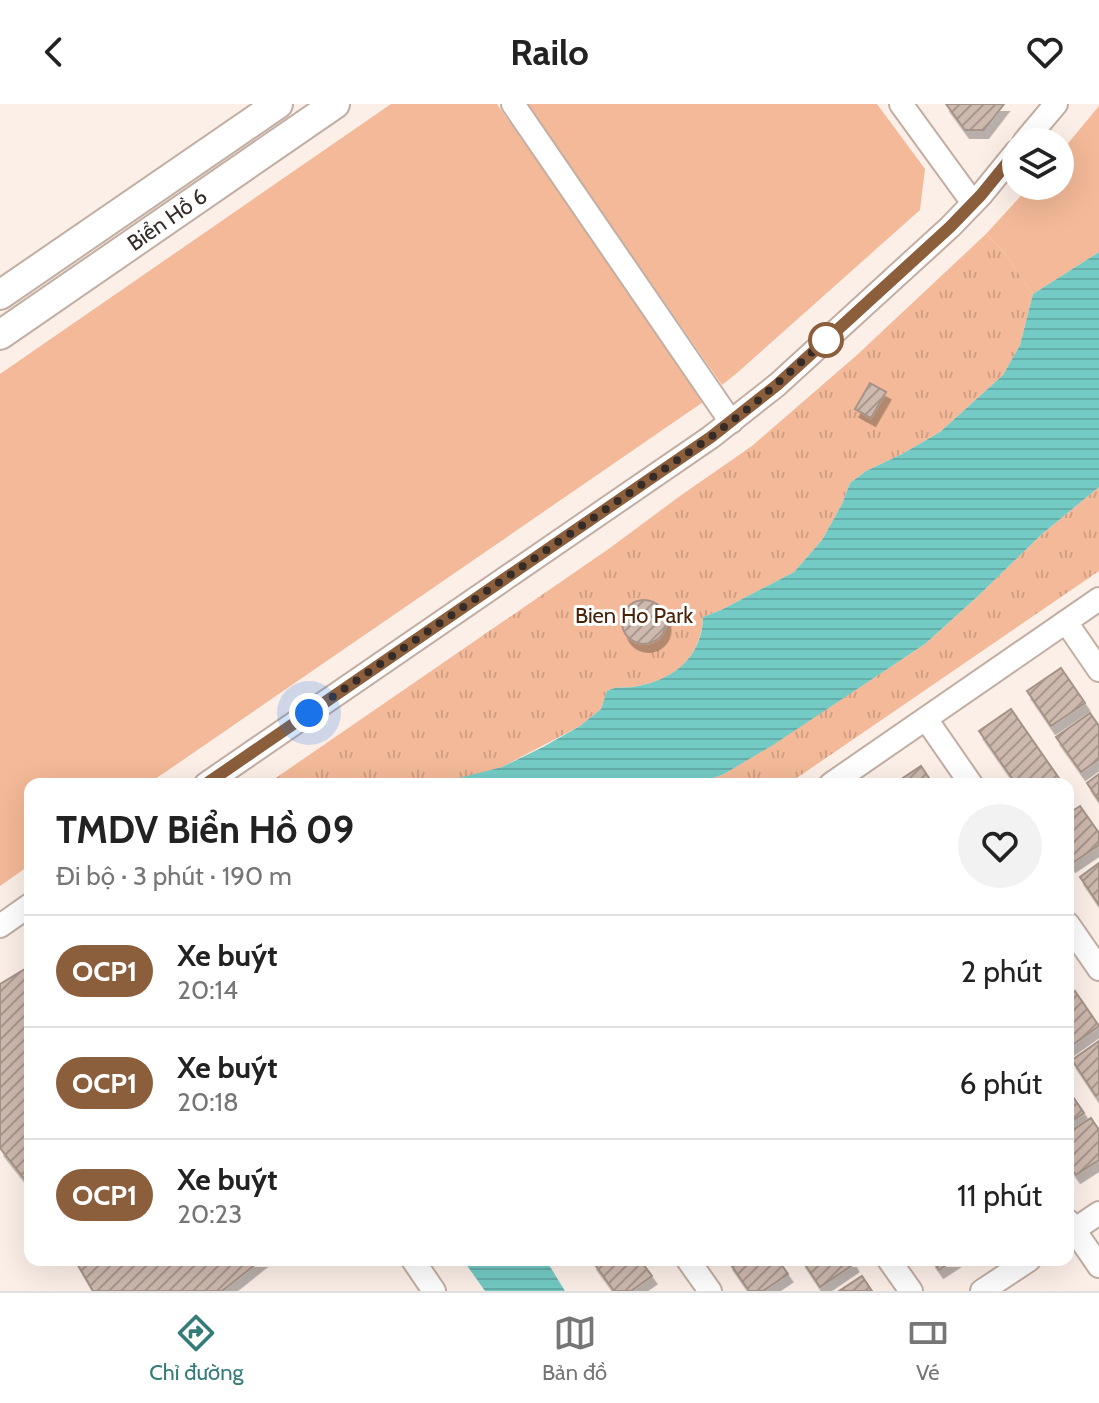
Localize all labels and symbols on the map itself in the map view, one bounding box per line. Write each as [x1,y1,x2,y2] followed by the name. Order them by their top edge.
[122,182,212,257] street label: Biển Hồ 6
[809,323,843,357] unlabelled marker
[575,602,693,629] park label: Bien Ho Park
[289,693,329,733] your location

